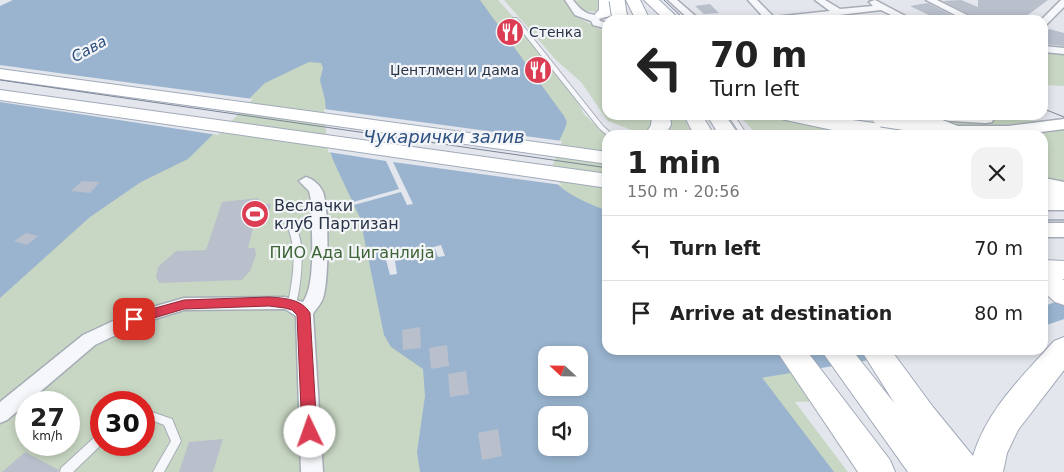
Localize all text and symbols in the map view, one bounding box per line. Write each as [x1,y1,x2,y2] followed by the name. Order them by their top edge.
[495,17,525,47] restaurant icon: Стенка
[529,24,582,40] place label: Стенка
[68,32,110,66] water label: Сава
[627,35,692,100] icon: left
[710,35,807,75] text: 70 m
[523,55,553,85] restaurant icon: Џентлмен и дама
[390,62,519,78] place label: Џентлмен и дама
[710,76,799,101] text: Turn left
[363,126,525,147] water label: Чукарички залив
[627,145,721,180] text: 1 min
[971,147,1023,199] button: close
[627,182,740,201] text: 150 m · 20:56
[274,196,399,233] place label: Веслачки клуб Партизан
[240,199,270,229] sports icon: Веслачки клуб Партизан
[627,234,655,262] icon: left
[670,237,761,259] text: Turn left
[974,237,1023,259] text: 70 m
[270,243,434,262] park label: ПИО Ада Циганлија
[113,298,155,340] pin
[627,299,655,327] icon: arrive
[670,302,892,324] text: Arrive at destination
[974,302,1023,324] text: 80 m
[120,305,148,333] icon: arrive
[538,346,588,396] north arrow
[538,346,588,456] map controls
[90,391,155,456] speed limit sign: 30
[30,403,65,432] text: 27
[283,405,335,457] position arrow
[538,406,588,456] button: sound
[32,429,63,443] text: km/h

